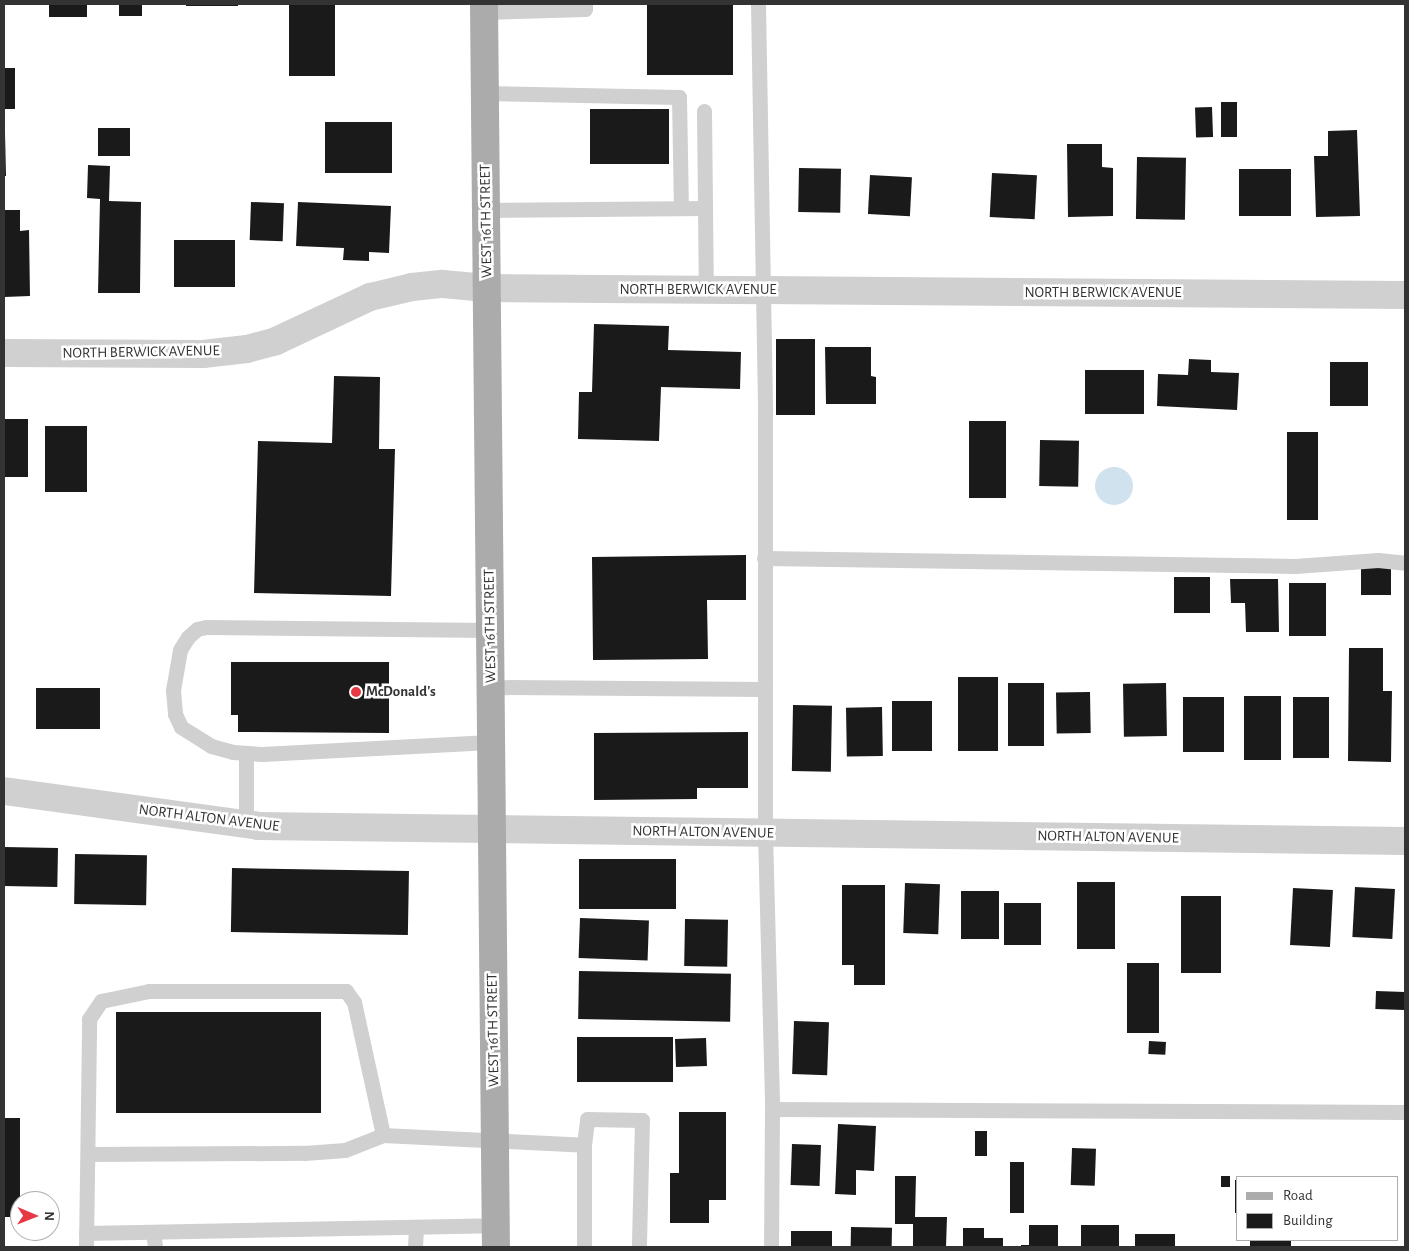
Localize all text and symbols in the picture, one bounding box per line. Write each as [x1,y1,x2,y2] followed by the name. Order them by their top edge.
[476,164,496,278] street label: WEST 16TH STREET
[619,281,777,299] street label: NORTH BERWICK AVENUE
[1024,284,1182,302] street label: NORTH BERWICK AVENUE
[62,342,220,362] street label: NORTH BERWICK AVENUE
[480,569,500,683] street label: WEST 16TH STREET
[366,683,436,701] place label: McDonald's
[350,686,362,698] marker: McDonald's
[138,800,280,836] street label: NORTH ALTON AVENUE
[632,822,774,842] street label: NORTH ALTON AVENUE
[1037,827,1179,847] street label: NORTH ALTON AVENUE
[483,973,503,1087] street label: WEST 16TH STREET
[1236,1176,1399,1241] legend
[1283,1188,1313,1203] text: Road
[10,1191,60,1241] north arrow
[42,1211,56,1221] text: N
[1283,1213,1333,1228] text: Building

